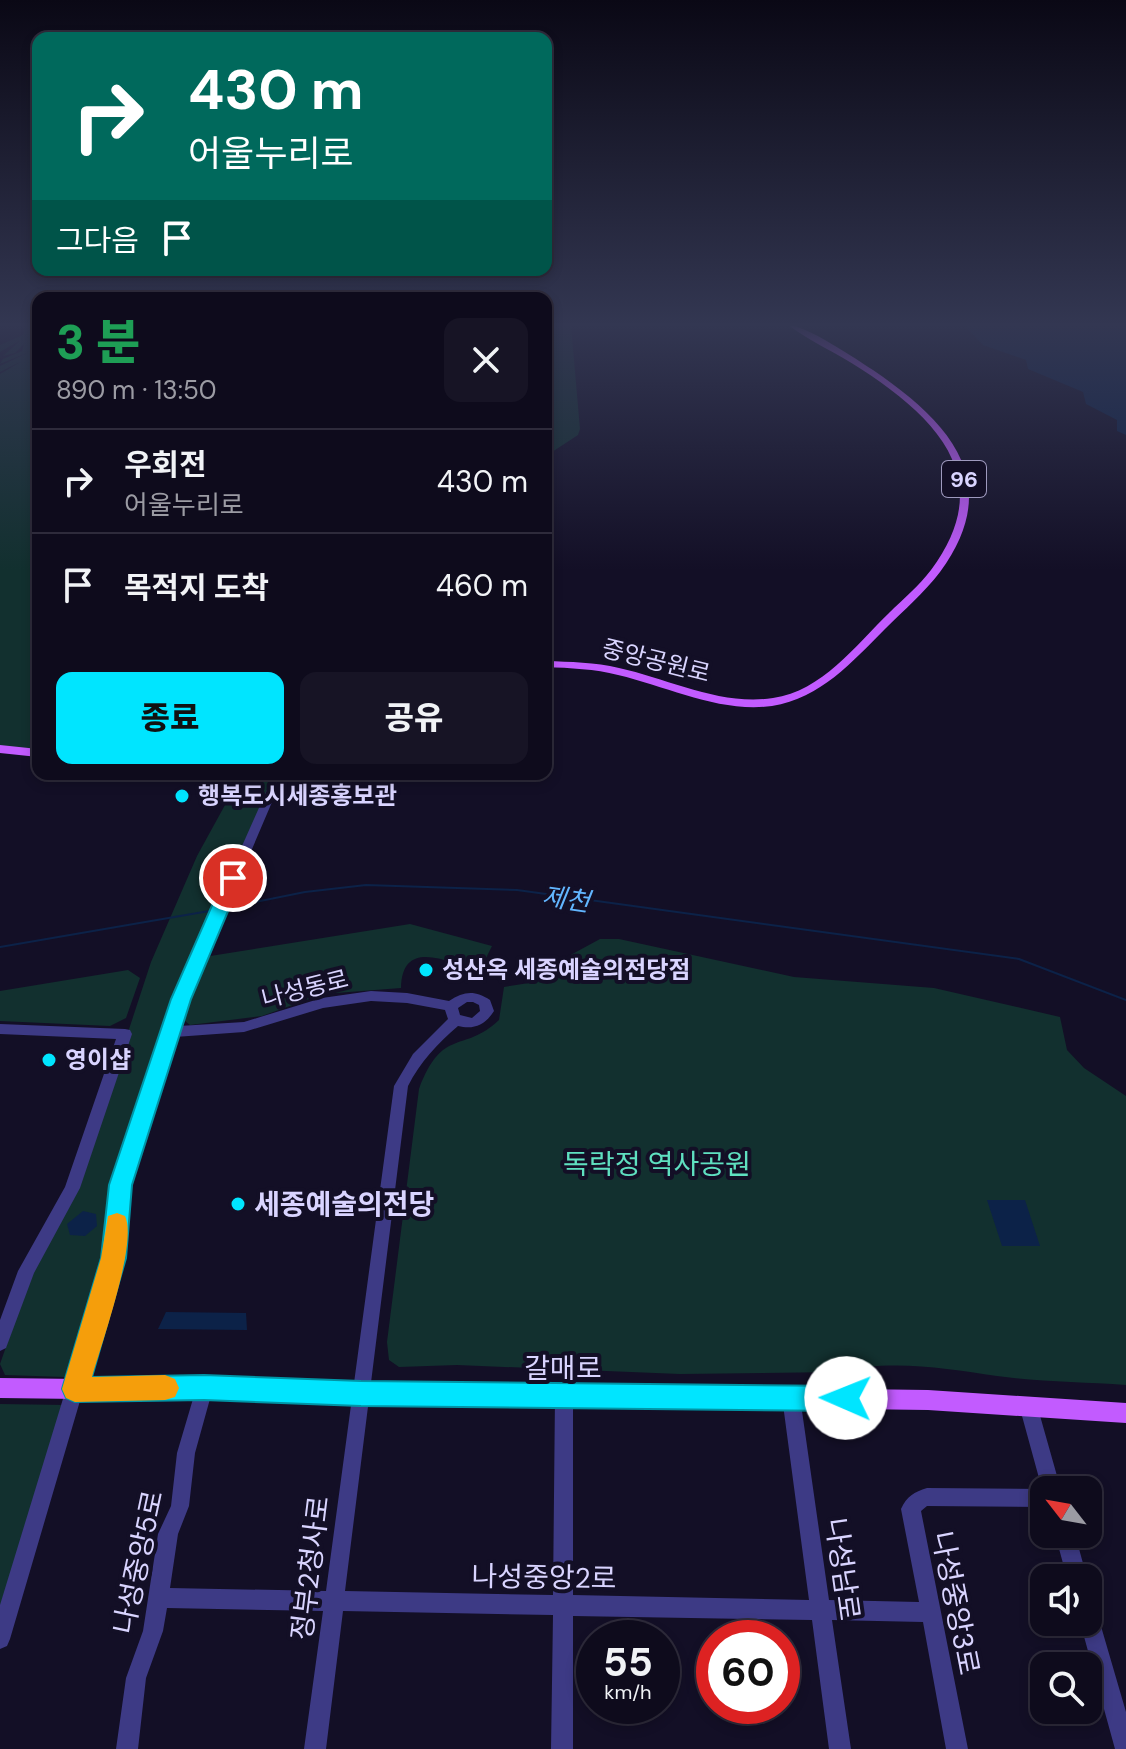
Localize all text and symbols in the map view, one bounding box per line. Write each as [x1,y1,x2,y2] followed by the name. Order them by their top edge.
[188,53,363,126] text: 430 m
[56,64,160,168] icon: right
[188,130,354,177] text: 어울누리로
[155,216,199,260] icon: arrive
[56,221,139,260] text: 그다음
[56,311,140,374] text: 3 분
[444,318,528,402] button: close
[56,373,217,407] text: 890 m · 13:50
[124,445,207,484] text: 우회전
[56,459,100,503] icon: right
[942,461,986,497] road number: 96
[437,462,528,501] text: 430 m
[124,488,244,522] text: 어울누리로
[56,563,100,607] icon: arrive
[436,566,528,605] text: 460 m
[124,568,269,607] text: 목적지 도착
[599,632,713,689] street label: 중앙공원로
[56,672,284,764] button: 종료
[300,672,528,764] button: 공유
[198,780,397,811] place label: 행복도시세종홍보관
[173,787,191,805] marker: 행복도시세종홍보관
[199,844,267,912] pin
[211,856,255,900] icon: arrive
[540,879,595,920] water label: 제천
[442,954,691,985] place label: 성산옥 세종예술의전당점
[417,961,435,979] marker: 성산옥 세종예술의전당점
[258,963,351,1014] street label: 나성동로
[65,1044,131,1075] place label: 영이샵
[40,1051,58,1069] marker: 영이샵
[563,1146,751,1183] park label: 독락정 역사공원
[254,1186,434,1223] place label: 세종예술의전당
[229,1195,247,1213] marker: 세종예술의전당
[524,1350,602,1387] street label: 갈매로
[804,1356,888,1440] position arrow
[1030,1476,1102,1548] north arrow
[1030,1476,1102,1724] map controls
[105,1487,172,1637] street label: 나성중앙5로
[283,1494,338,1642] street label: 정부2청사로
[817,1515,868,1623] street label: 나성남로
[923,1528,988,1678] street label: 나성중앙3로
[471,1558,617,1597] street label: 나성중앙2로
[1030,1564,1102,1636] button: sound
[696,1620,800,1724] speed limit sign: 60
[603,1636,653,1688] text: 55
[1030,1652,1102,1724] button: search
[604,1679,652,1705] text: km/h

